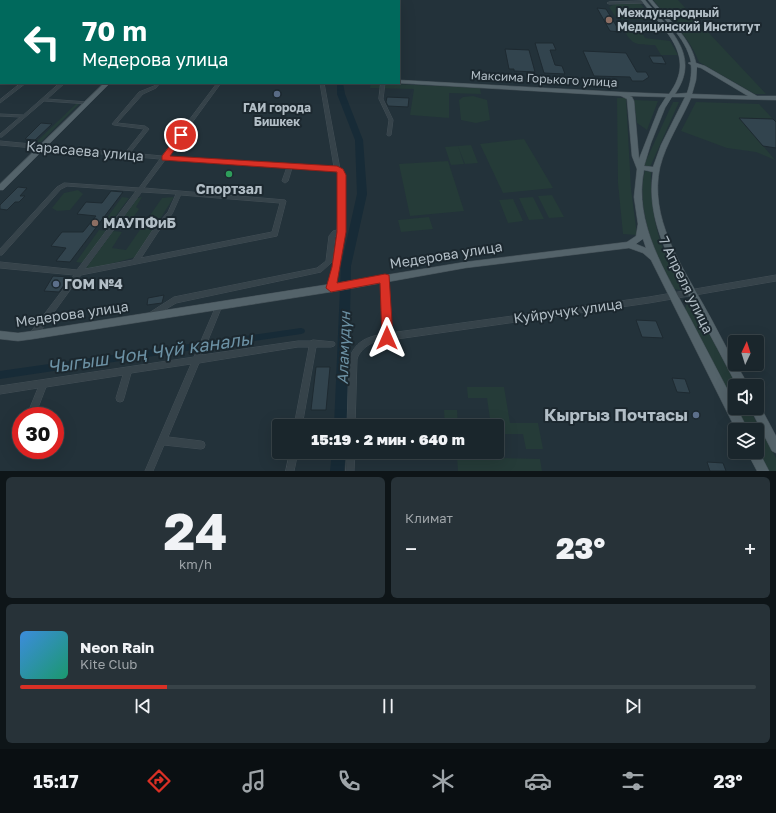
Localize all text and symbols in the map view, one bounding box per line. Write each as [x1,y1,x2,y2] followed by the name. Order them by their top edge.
[617,5,760,34] place label: Международный Медицинский Институт
[82,14,147,47] text: 70 m
[604,15,614,25] marker: Международный Медицинский Институт
[16,16,68,68] icon: left
[82,48,229,70] text: Медерова улица
[470,67,618,90] street label: Максима Горького улица
[272,89,282,99] marker: ГАИ города Бишкек
[243,100,311,129] place label: ГАИ города Бишкек
[164,118,198,152] pin
[170,124,192,146] icon: arrive
[25,137,145,164] street label: Карасаева улица
[224,169,234,179] marker: Спортзал
[196,180,262,197] place label: Спортзал
[103,214,177,231] place label: МАУПФиБ
[90,218,100,228] marker: МАУПФиБ
[656,233,717,336] street label: 7 Апреля улица
[388,237,504,272] street label: Медерова улица
[64,275,123,292] place label: ГОМ №4
[51,279,61,289] marker: ГОМ №4
[512,294,624,327] street label: Куйручук улица
[14,297,130,330] street label: Медерова улица
[333,310,354,385] water label: Аламүдүн
[366,317,408,359] position arrow
[46,327,255,378] water label: Чыгыш Чоң Чүй каналы
[728,335,764,371] north arrow
[728,335,764,459] map controls
[728,379,764,415] button: sound
[544,404,688,425] place label: Кыргыз Почтасы
[12,407,64,459] speed limit sign: 30
[691,410,701,420] marker: Кыргыз Почтасы
[728,423,764,459] button: layers
[311,430,465,448] text: 15:19 · 2 мин · 640 m
[163,499,228,561] text: 24
[405,510,453,526] text: Климат
[556,530,605,566] text: 23°
[405,535,417,562] text: −
[744,535,756,562] text: +
[179,556,212,572] text: km/h
[80,638,154,656] text: Neon Rain
[80,656,137,672] text: Kite Club
[132,695,154,717] icon: previous
[377,695,399,717] icon: pause
[622,695,644,717] icon: next
[145,767,173,795] icon: directions
[240,767,268,795] icon: music
[335,767,363,795] icon: phone
[429,767,457,795] icon: climate
[524,767,552,795] icon: car
[619,767,647,795] icon: filters
[33,770,78,792] text: 15:17
[714,770,743,792] text: 23°

